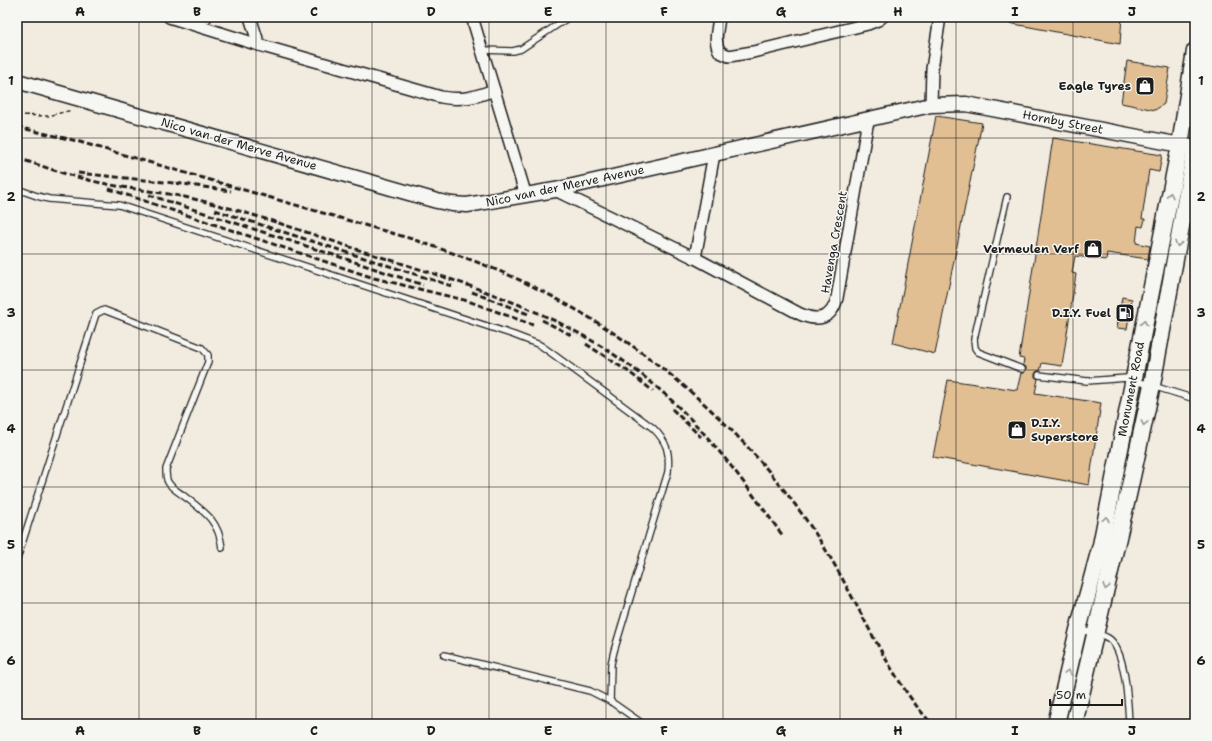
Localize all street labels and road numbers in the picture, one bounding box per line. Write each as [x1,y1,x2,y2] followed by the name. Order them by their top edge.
[1021,106,1105,138] street label: Hornby Street
[159,114,319,174] street label: Nico van der Merve Avenue
[484,161,646,211] street label: Nico van der Merve Avenue
[817,189,851,295] street label: Havenga Crescent
[1114,340,1148,438] street label: Monument Road

